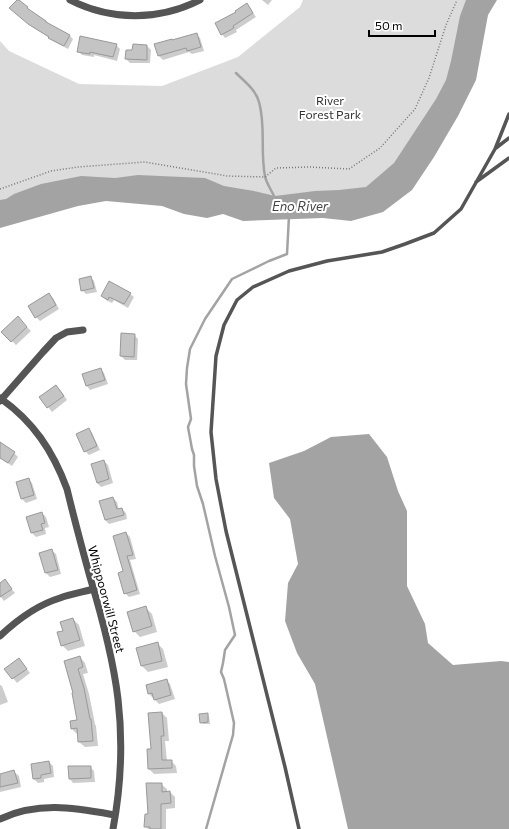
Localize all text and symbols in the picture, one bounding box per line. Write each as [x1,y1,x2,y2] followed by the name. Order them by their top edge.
[369,12,435,38] scale bar
[375,18,403,32] text: 50 m
[299,93,362,121] park label: River Forest Park
[272,198,329,214] water label: Eno River
[86,544,128,654] street label: Whippoorwill Street

